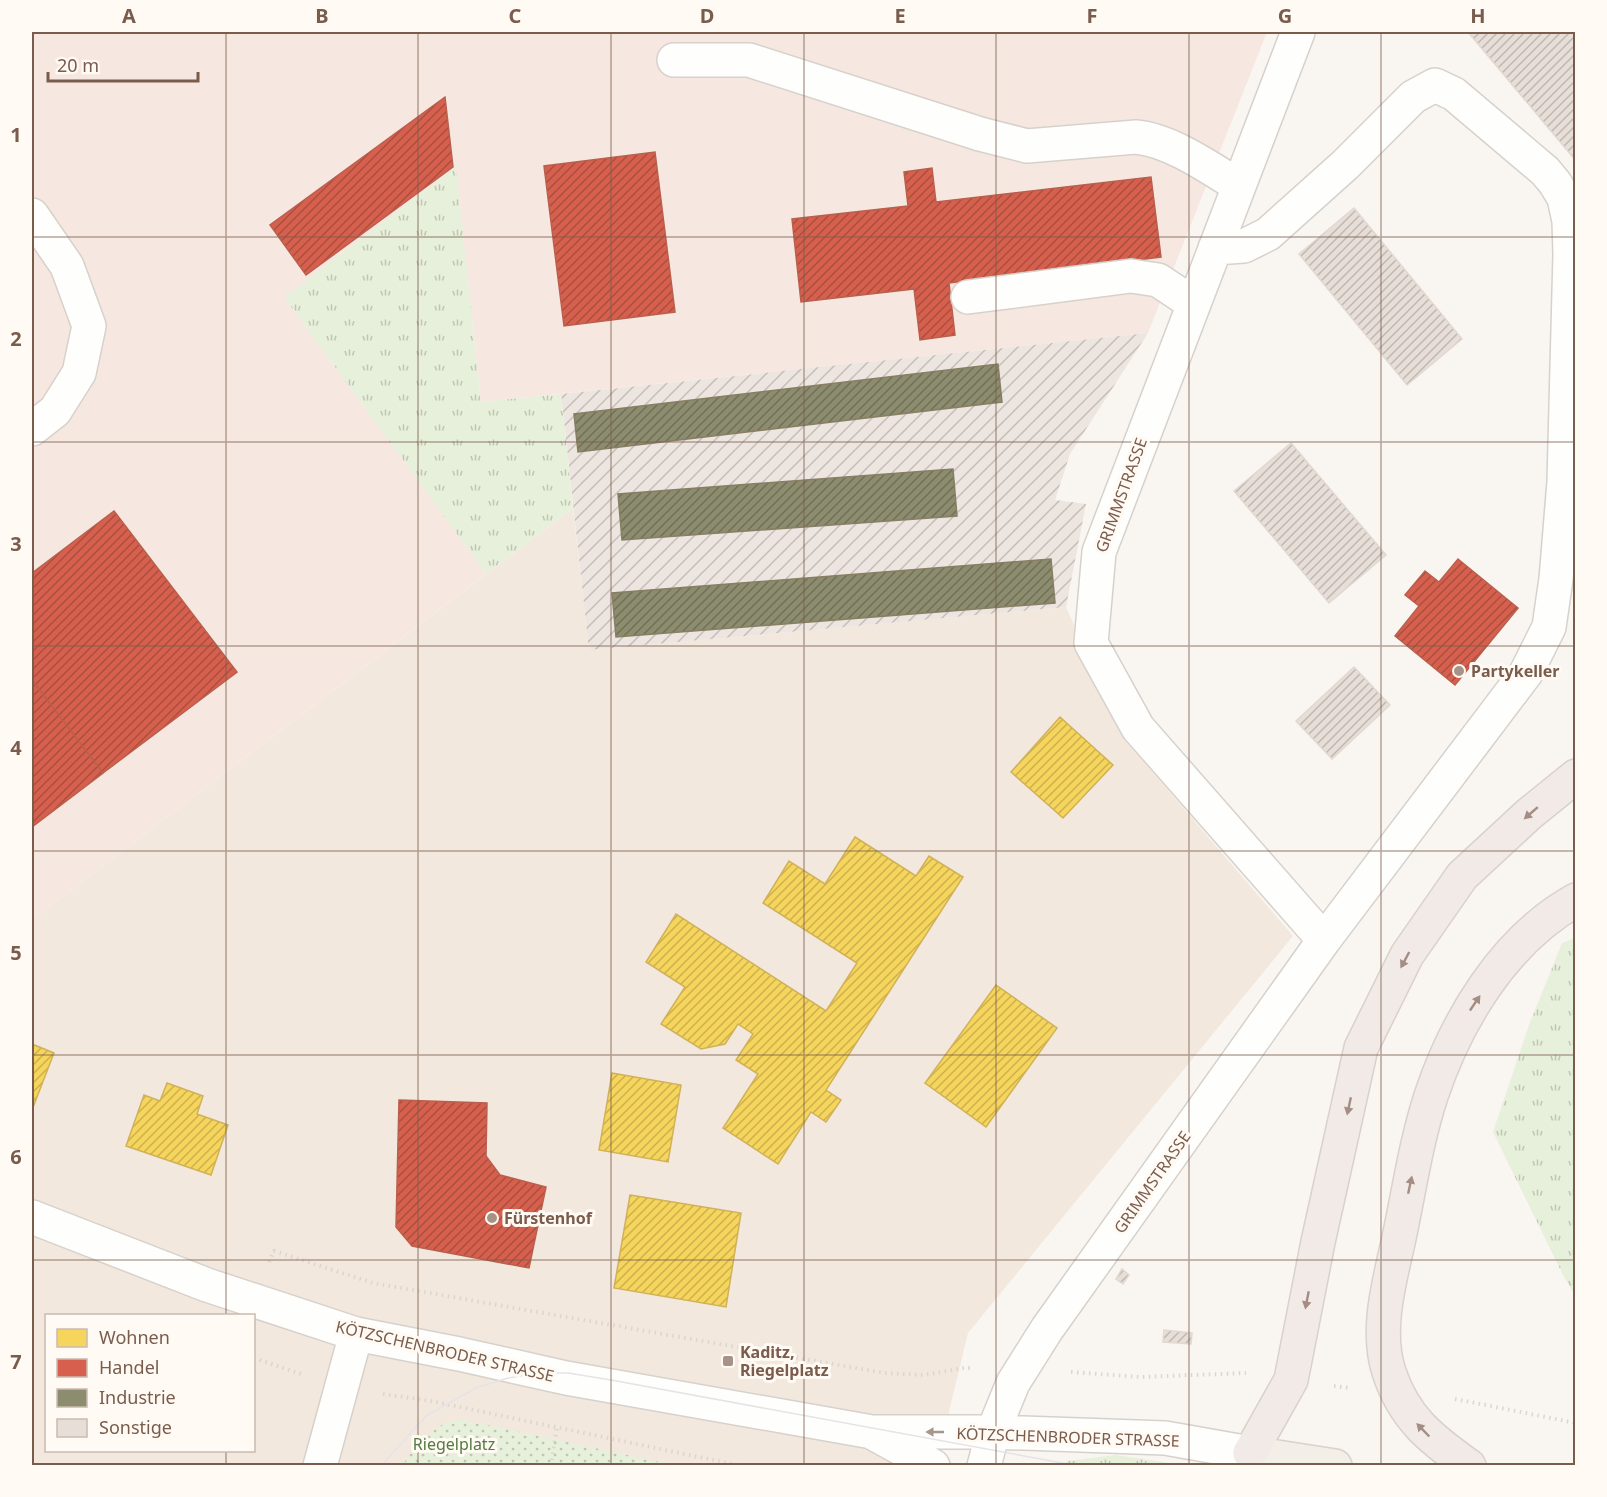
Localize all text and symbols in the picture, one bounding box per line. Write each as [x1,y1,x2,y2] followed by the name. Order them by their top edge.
[122,2,136,29] text: A
[315,2,329,29] text: B
[509,2,522,29] text: C
[700,2,714,29] text: D
[894,2,906,29] text: E
[1087,2,1097,29] text: F
[1278,2,1292,29] text: G
[1470,2,1486,29] text: H
[48,45,198,83] scale bar
[57,53,99,77] text: 20 m
[10,121,22,148] text: 1
[10,325,22,352] text: 2
[1090,435,1152,555] street label: GRIMMSTRASSE
[10,530,22,557] text: 3
[1471,660,1559,682] place label: Partykeller
[1452,664,1466,678] marker: Partykeller
[10,734,22,761] text: 4
[1524,806,1539,819] one-way arrow
[10,939,22,966] text: 5
[1400,952,1410,969] one-way arrow
[1469,995,1480,1011] one-way arrow
[1344,1096,1353,1115] one-way arrow
[1108,1126,1196,1238] street label: GRIMMSTRASSE
[10,1143,22,1170] text: 6
[1406,1176,1415,1195] one-way arrow
[504,1207,593,1229] place label: Fürstenhof
[485,1211,499,1225] marker: Fürstenhof
[1302,1291,1311,1310] one-way arrow
[45,1314,255,1452] legend
[334,1315,556,1387] street label: KÖTZSCHENBRODER STRASSE
[99,1325,170,1349] text: Wohnen
[740,1341,829,1381] place label: Kaditz, Riegelplatz
[10,1348,22,1375] text: 7
[721,1354,735,1368] marker: Kaditz, Riegelplatz
[99,1355,159,1379] text: Handel
[99,1385,176,1409] text: Industrie
[99,1415,172,1439] text: Sonstige
[956,1422,1180,1452] street label: KÖTZSCHENBRODER STRASSE
[1417,1423,1431,1437] one-way arrow
[925,1427,944,1437] one-way arrow
[413,1433,495,1455] park label: Riegelplatz

